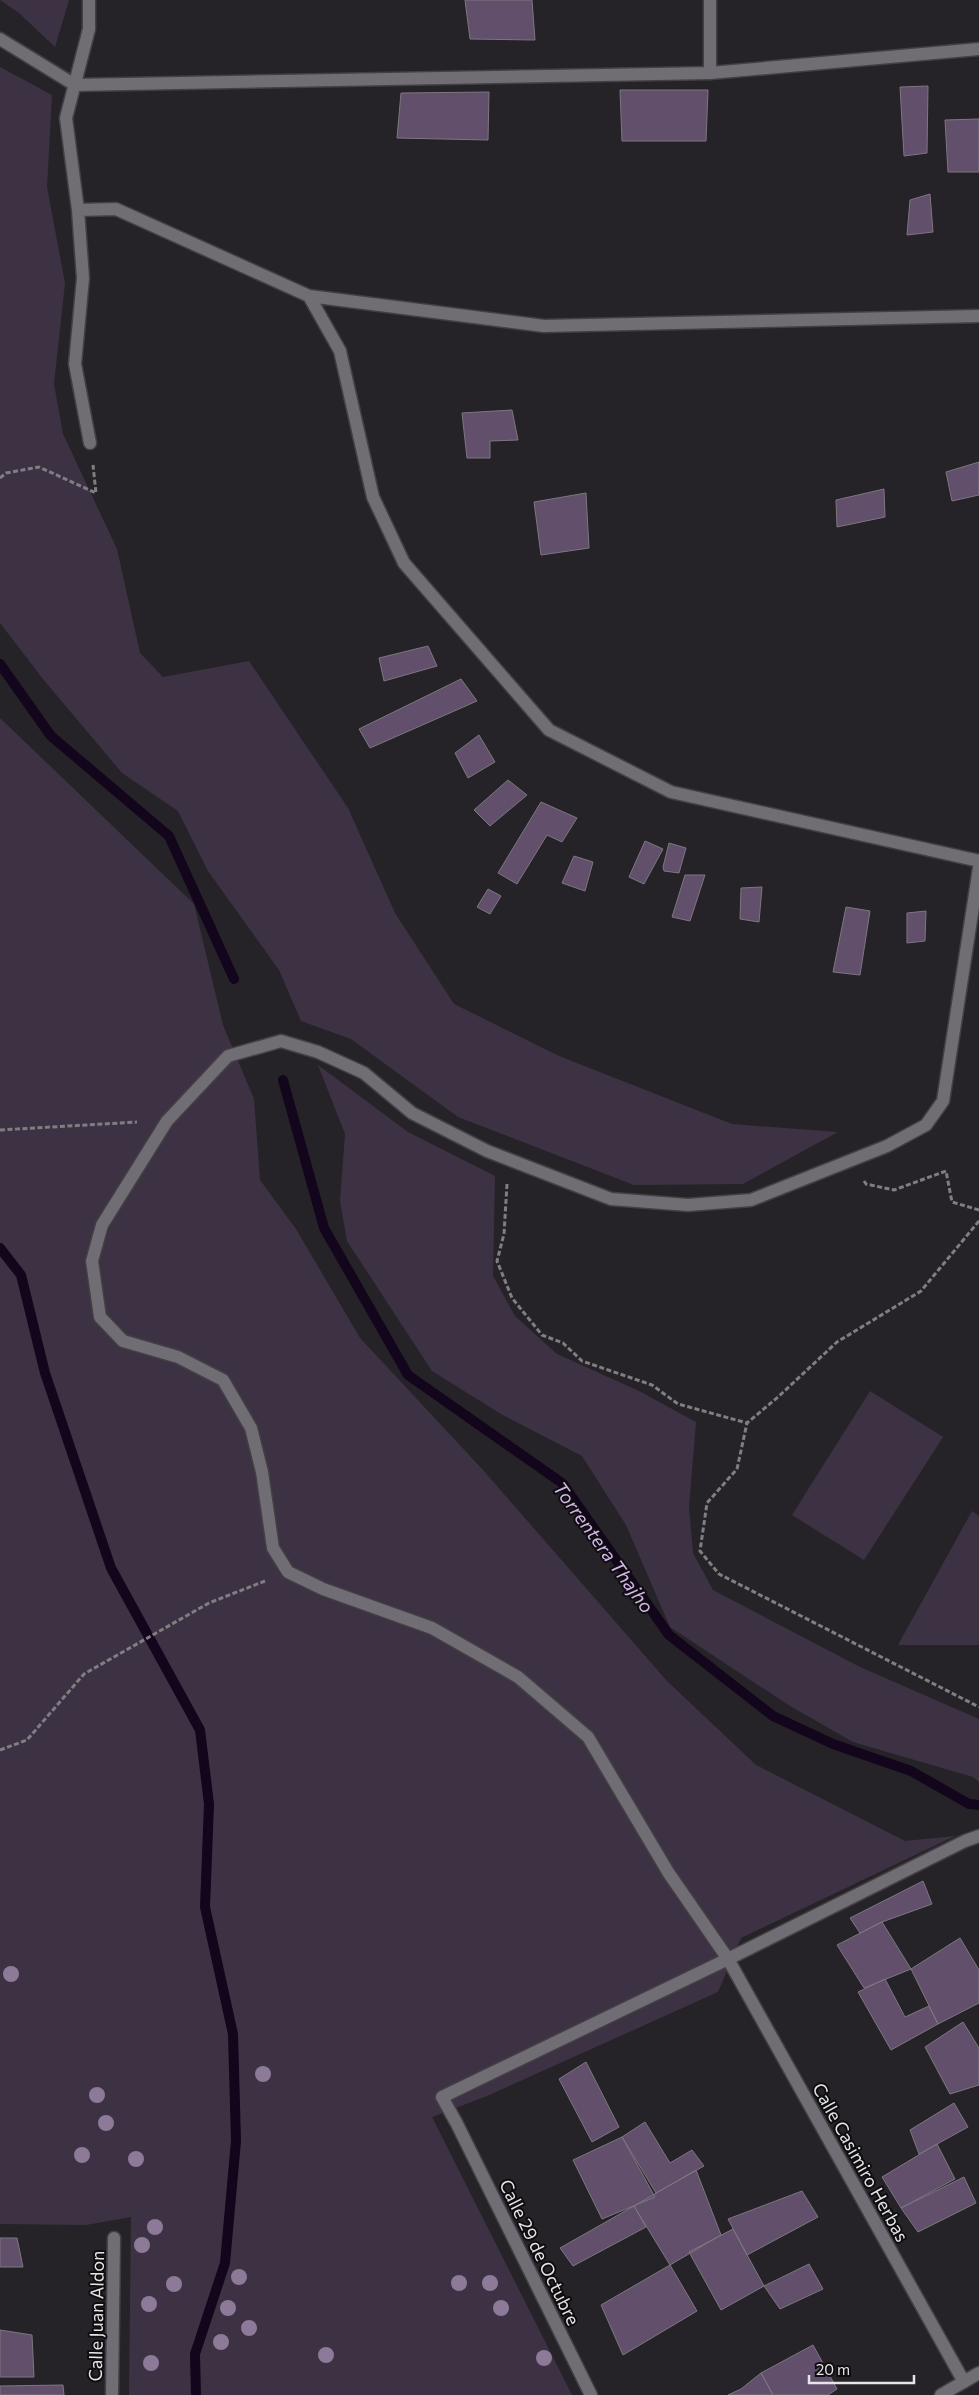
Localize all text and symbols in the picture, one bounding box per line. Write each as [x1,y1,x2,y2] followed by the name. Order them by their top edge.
[549,1477,659,1617] water label: Torrentera Thajho
[808,2079,914,2245] street label: Calle Casimiro Herbas
[495,2175,585,2329] street label: Calle 29 de Octubre
[84,2250,108,2382] street label: Calle Juan Aldon
[809,2352,914,2384] scale bar
[816,2360,850,2378] text: 20 m

